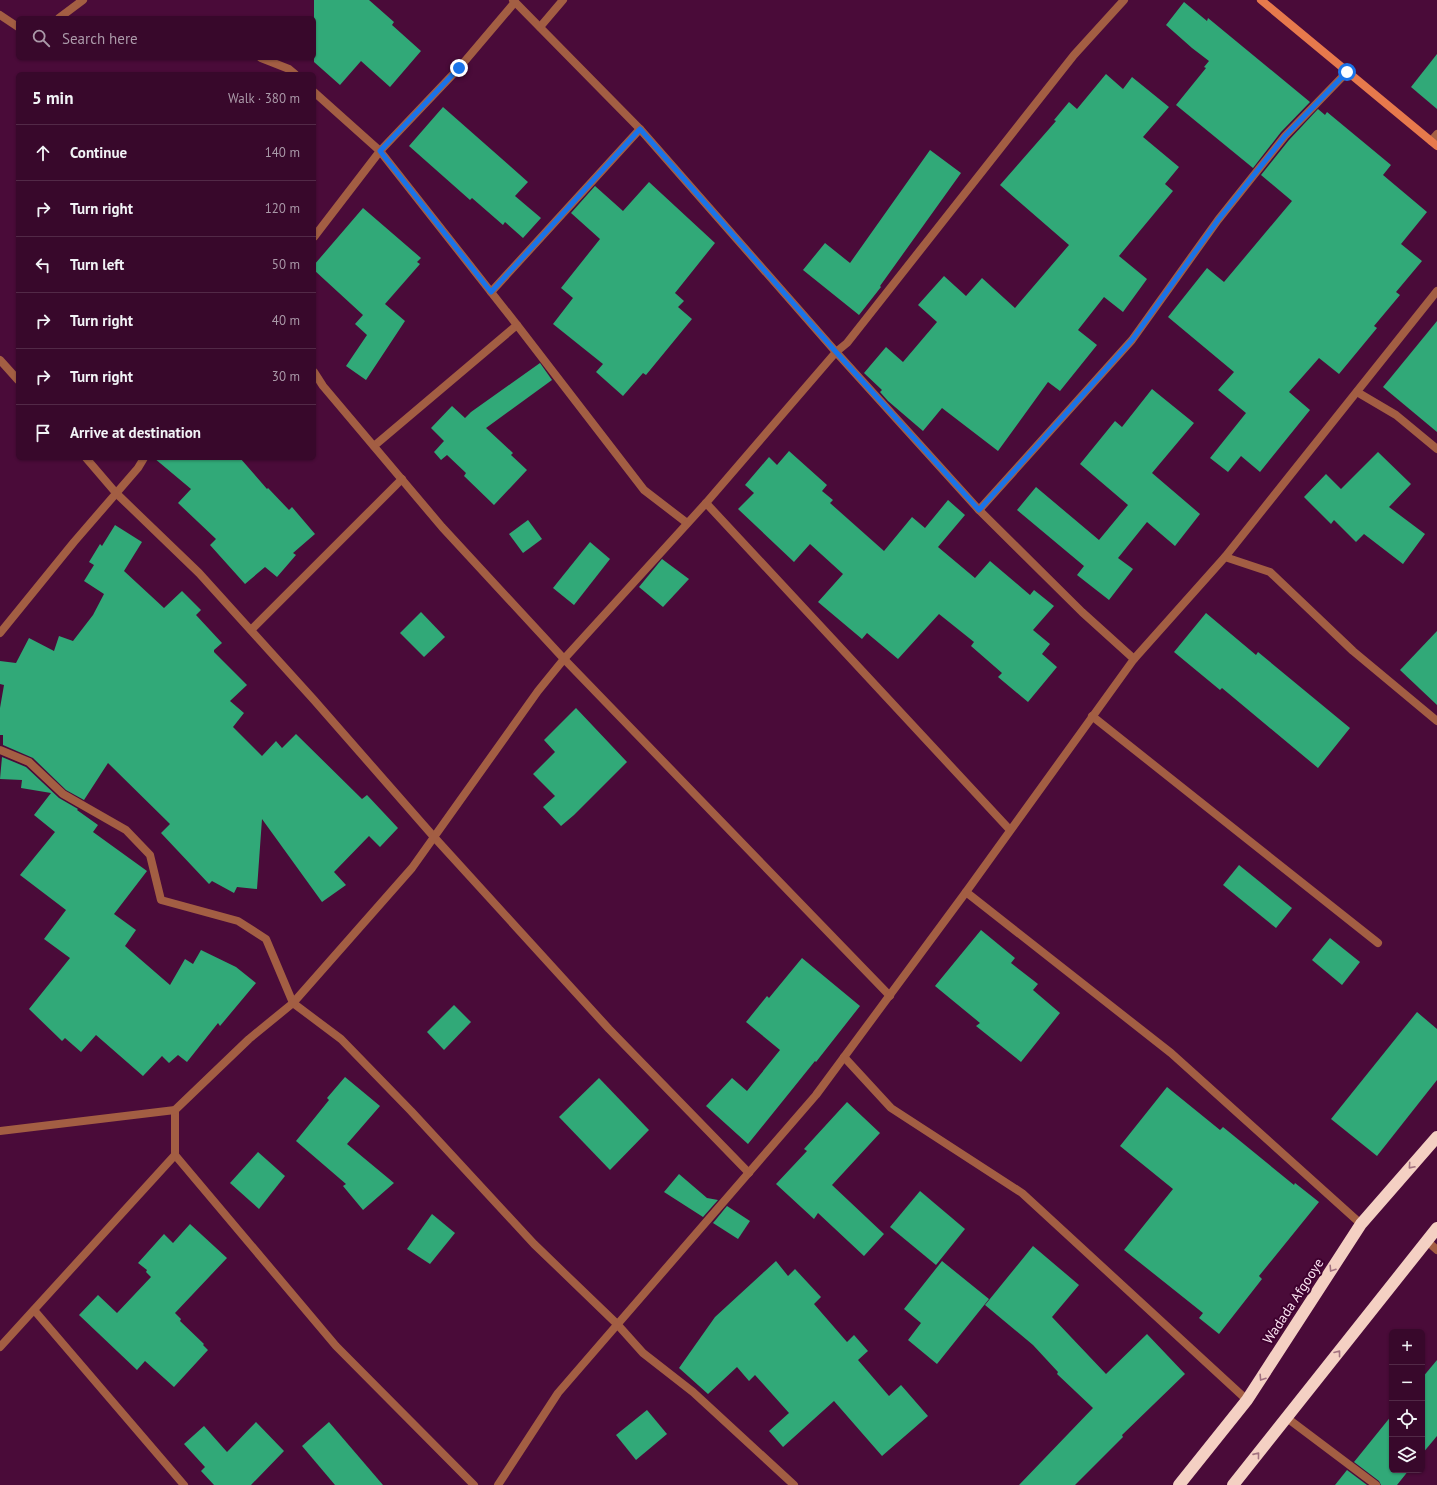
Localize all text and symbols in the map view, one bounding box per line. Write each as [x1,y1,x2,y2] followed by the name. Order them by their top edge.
[16,16,316,60] search box
[30,27,52,49] icon: search
[62,29,138,48] text: Search here
[450,59,468,77] route end
[1338,63,1356,81] route start
[32,87,73,109] text: 5 min
[228,90,300,107] text: Walk · 380 m
[32,142,54,164] icon: ahead
[70,143,127,162] text: Continue
[265,144,300,161] text: 140 m
[32,198,54,220] icon: right
[70,199,133,218] text: Turn right
[265,200,300,217] text: 120 m
[32,254,54,276] icon: left
[70,255,124,274] text: Turn left
[272,256,300,273] text: 50 m
[32,310,54,332] icon: right
[70,311,133,330] text: Turn right
[272,312,300,329] text: 40 m
[32,366,54,388] icon: right
[70,367,133,386] text: Turn right
[272,368,300,385] text: 30 m
[32,422,54,444] icon: arrive
[70,423,201,442] text: Arrive at destination
[1409,1162,1416,1169] one-way arrow
[1259,1255,1327,1347] street label: Wadada Afgooye
[1329,1265,1337,1272] one-way arrow
[1389,1329,1425,1473] map controls
[1389,1329,1425,1365] button: +
[1333,1350,1340,1357] one-way arrow
[1389,1365,1425,1401] button: −
[1259,1374,1266,1381] one-way arrow
[1389,1401,1425,1437] button: locate
[1389,1437,1425,1473] button: layers
[1253,1452,1260,1459] one-way arrow

